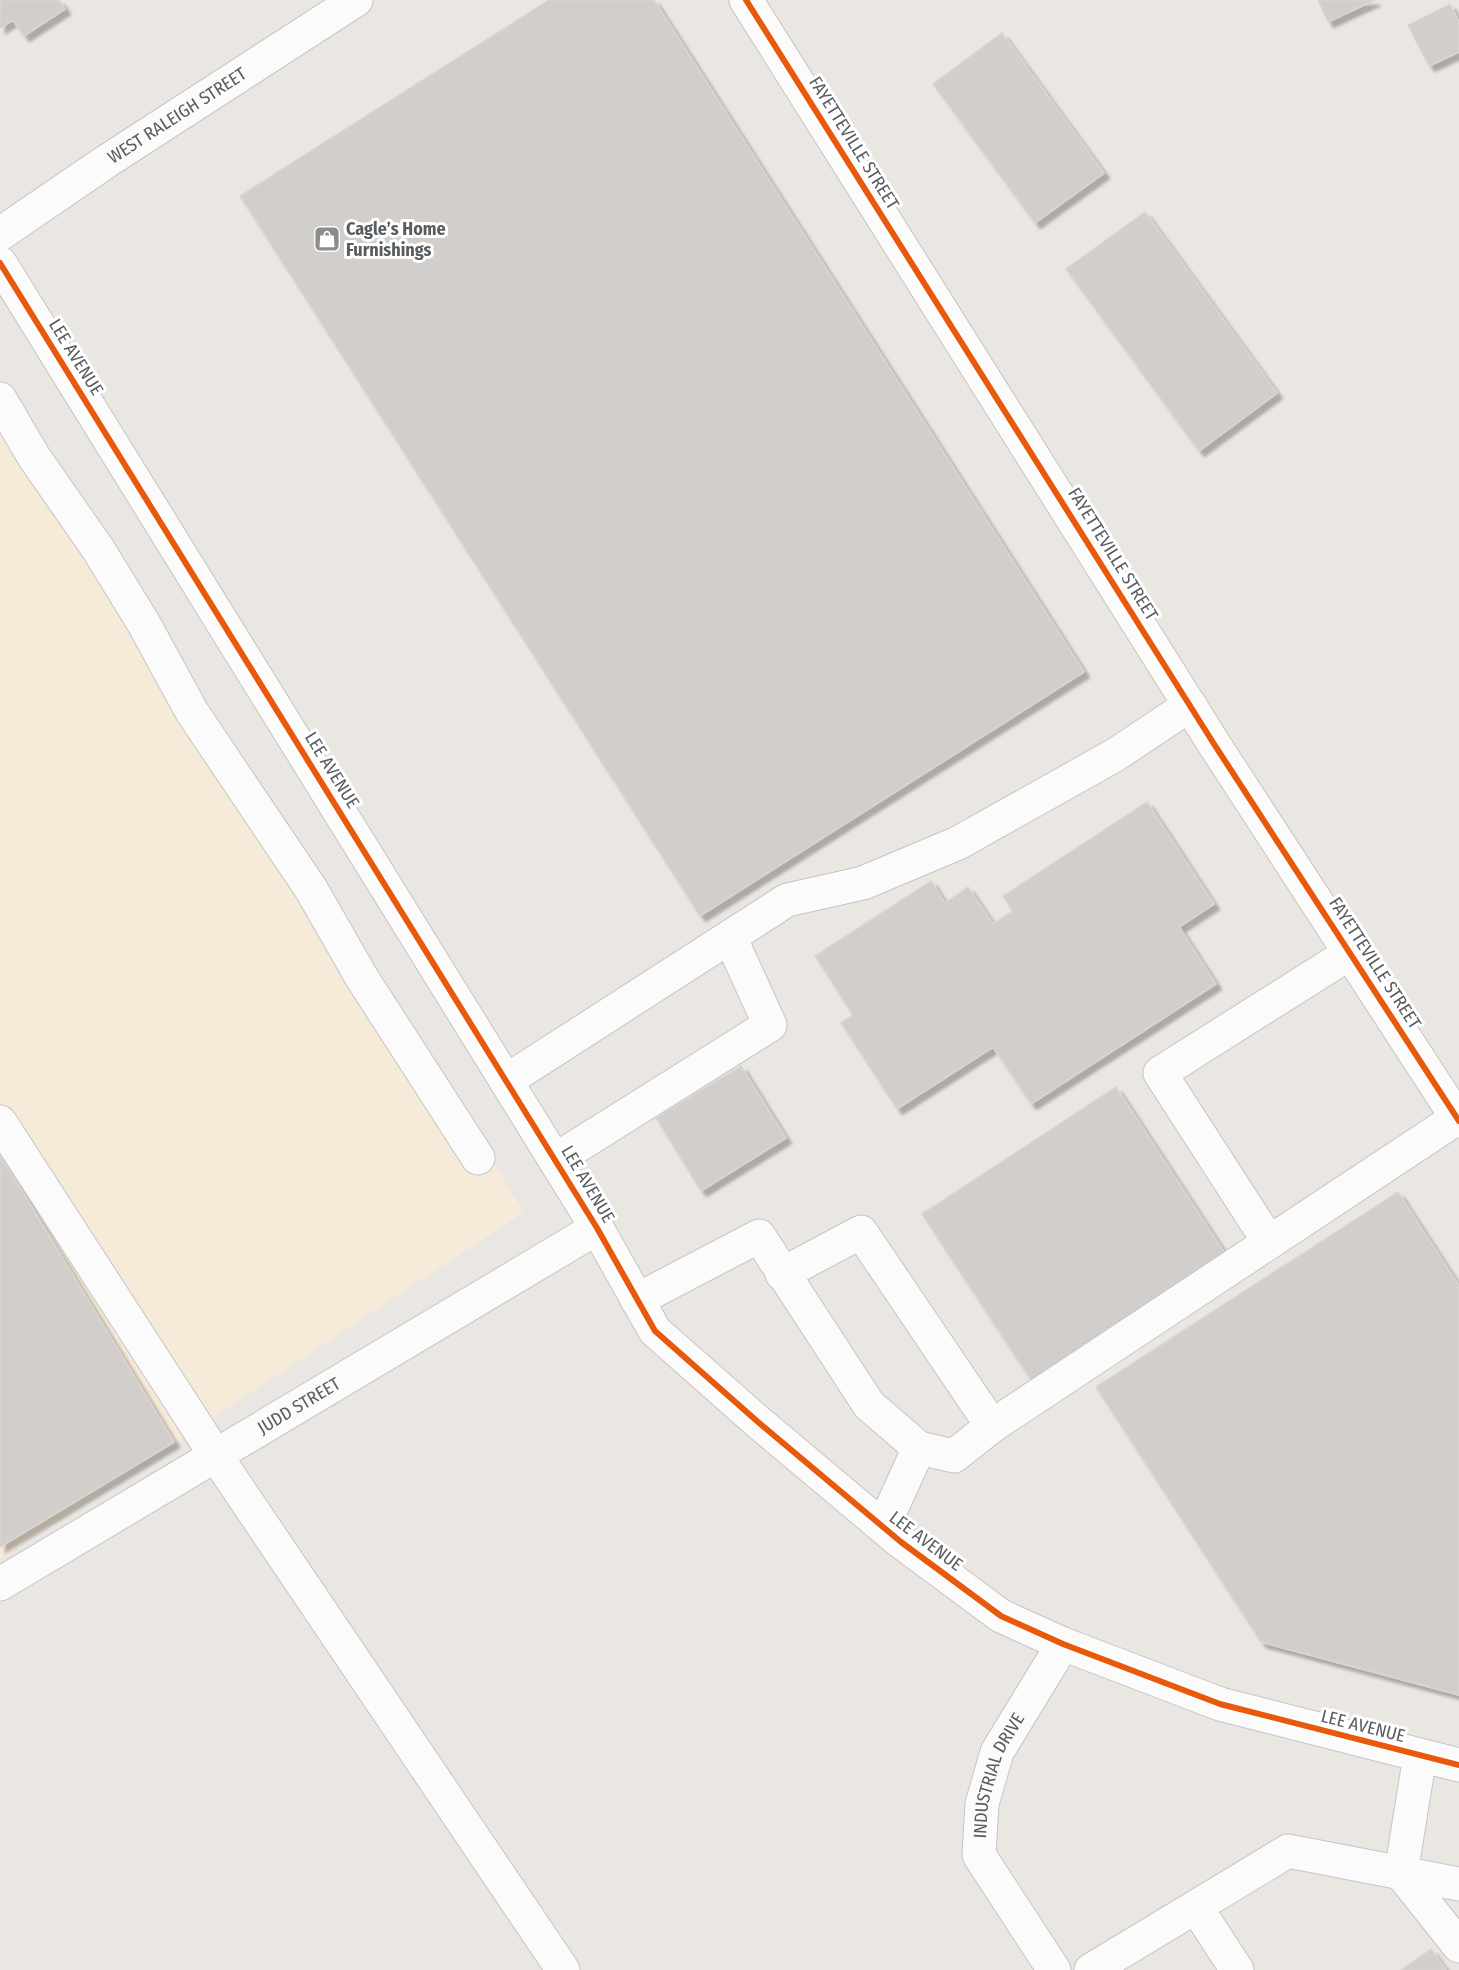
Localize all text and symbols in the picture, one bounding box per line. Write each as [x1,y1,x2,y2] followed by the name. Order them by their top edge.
[104,62,251,169] street label: WEST RALEIGH STREET
[804,73,904,214] street label: FAYETTEVILLE STREET
[346,218,446,261] place label: Cagle’s Home Furnishings
[312,224,342,254] shop icon: Cagle’s Home Furnishings
[44,315,108,399] street label: LEE AVENUE
[1063,484,1163,625] street label: FAYETTEVILLE STREET
[300,728,364,812] street label: LEE AVENUE
[1324,893,1426,1033] street label: FAYETTEVILLE STREET
[556,1142,620,1226] street label: LEE AVENUE
[253,1372,345,1439] street label: JUDD STREET
[885,1506,967,1576] street label: LEE AVENUE
[1319,1705,1407,1747] street label: LEE AVENUE
[969,1709,1029,1839] street label: INDUSTRIAL DRIVE

